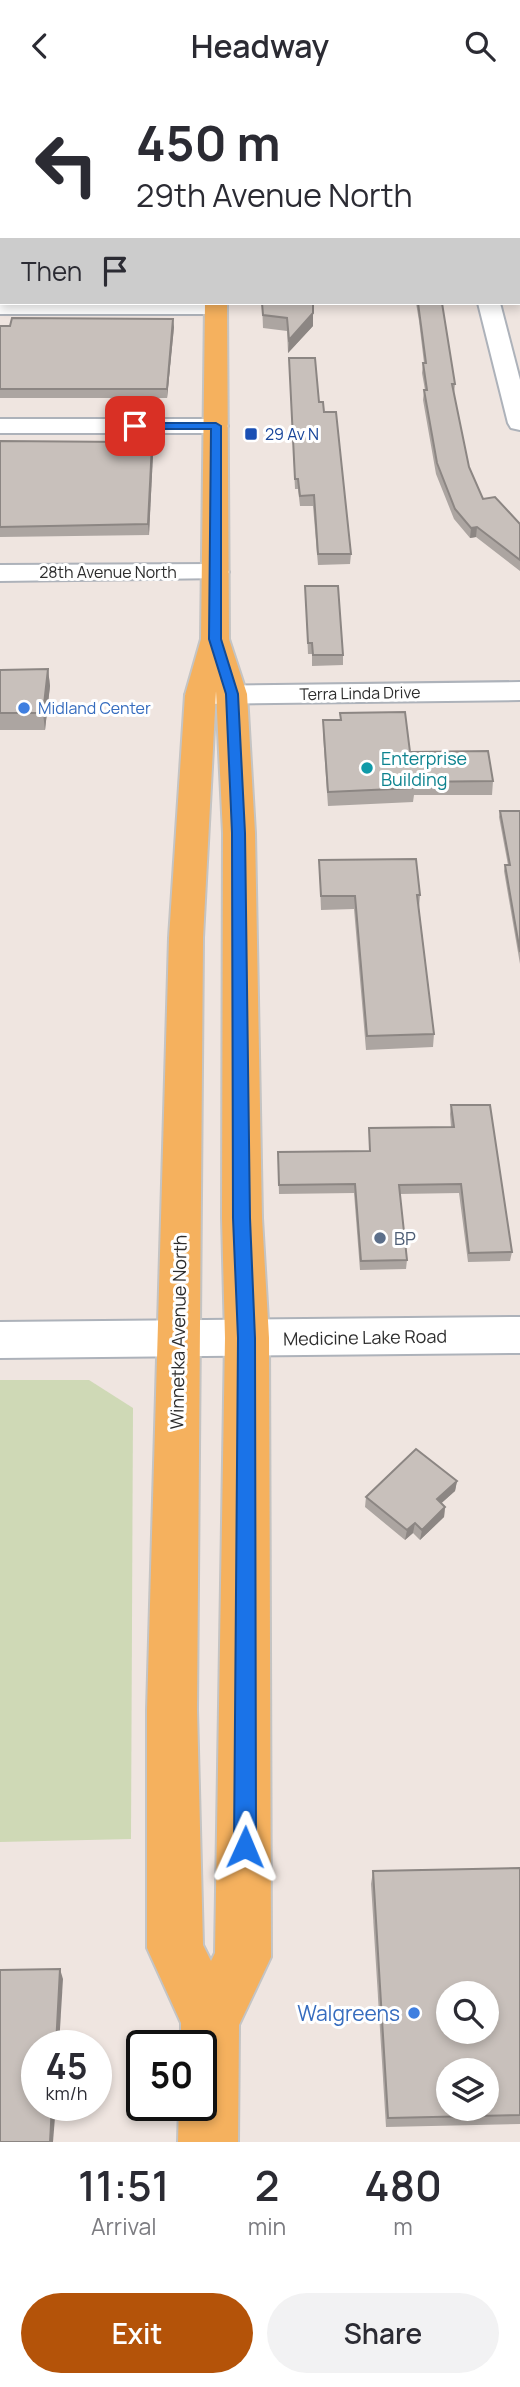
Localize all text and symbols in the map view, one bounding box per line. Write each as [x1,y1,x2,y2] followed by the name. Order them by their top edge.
[191,24,329,68] text: Headway
[21,27,59,65] icon: back
[461,27,499,65] icon: search
[136,109,281,176] text: 450 m
[21,119,112,210] icon: left
[136,173,412,217] text: 29th Avenue North
[96,252,134,290] icon: arrive
[21,253,82,289] text: Then
[105,396,165,456] pin
[116,407,154,445] icon: arrive
[265,423,319,445] place label: 29 Av N
[243,426,259,442] marker: 29 Av N
[39,561,177,583] street label: 28th Avenue North
[299,681,421,705] street label: Terra Linda Drive
[38,697,151,719] place label: Midland Center
[16,700,32,716] marker: Midland Center
[381,746,467,791] place label: Enterprise Building
[359,760,375,776] marker: Enterprise Building
[394,1226,416,1250] place label: BP
[372,1230,388,1246] marker: BP
[164,1234,192,1430] street label: Winnetka Avenue North
[283,1324,447,1350] street label: Medicine Lake Road
[208,1810,282,1884] position arrow
[436,1981,499,2121] map controls
[436,1981,499,2044] button: search
[297,1999,400,2027] place label: Walgreens
[406,2005,422,2021] marker: Walgreens
[126,2030,217,2121] speed limit sign: 50
[46,2042,87,2090] text: 45
[436,2058,499,2121] button: layers
[46,2081,87,2105] text: km/h
[78,2156,170,2214] text: 11:51
[255,2156,279,2214] text: 2
[364,2156,442,2214] text: 480
[91,2210,157,2242] text: Arrival
[248,2210,286,2242] text: min
[393,2210,413,2242] text: m
[21,2293,253,2373] button: Exit
[267,2293,499,2373] button: Share

